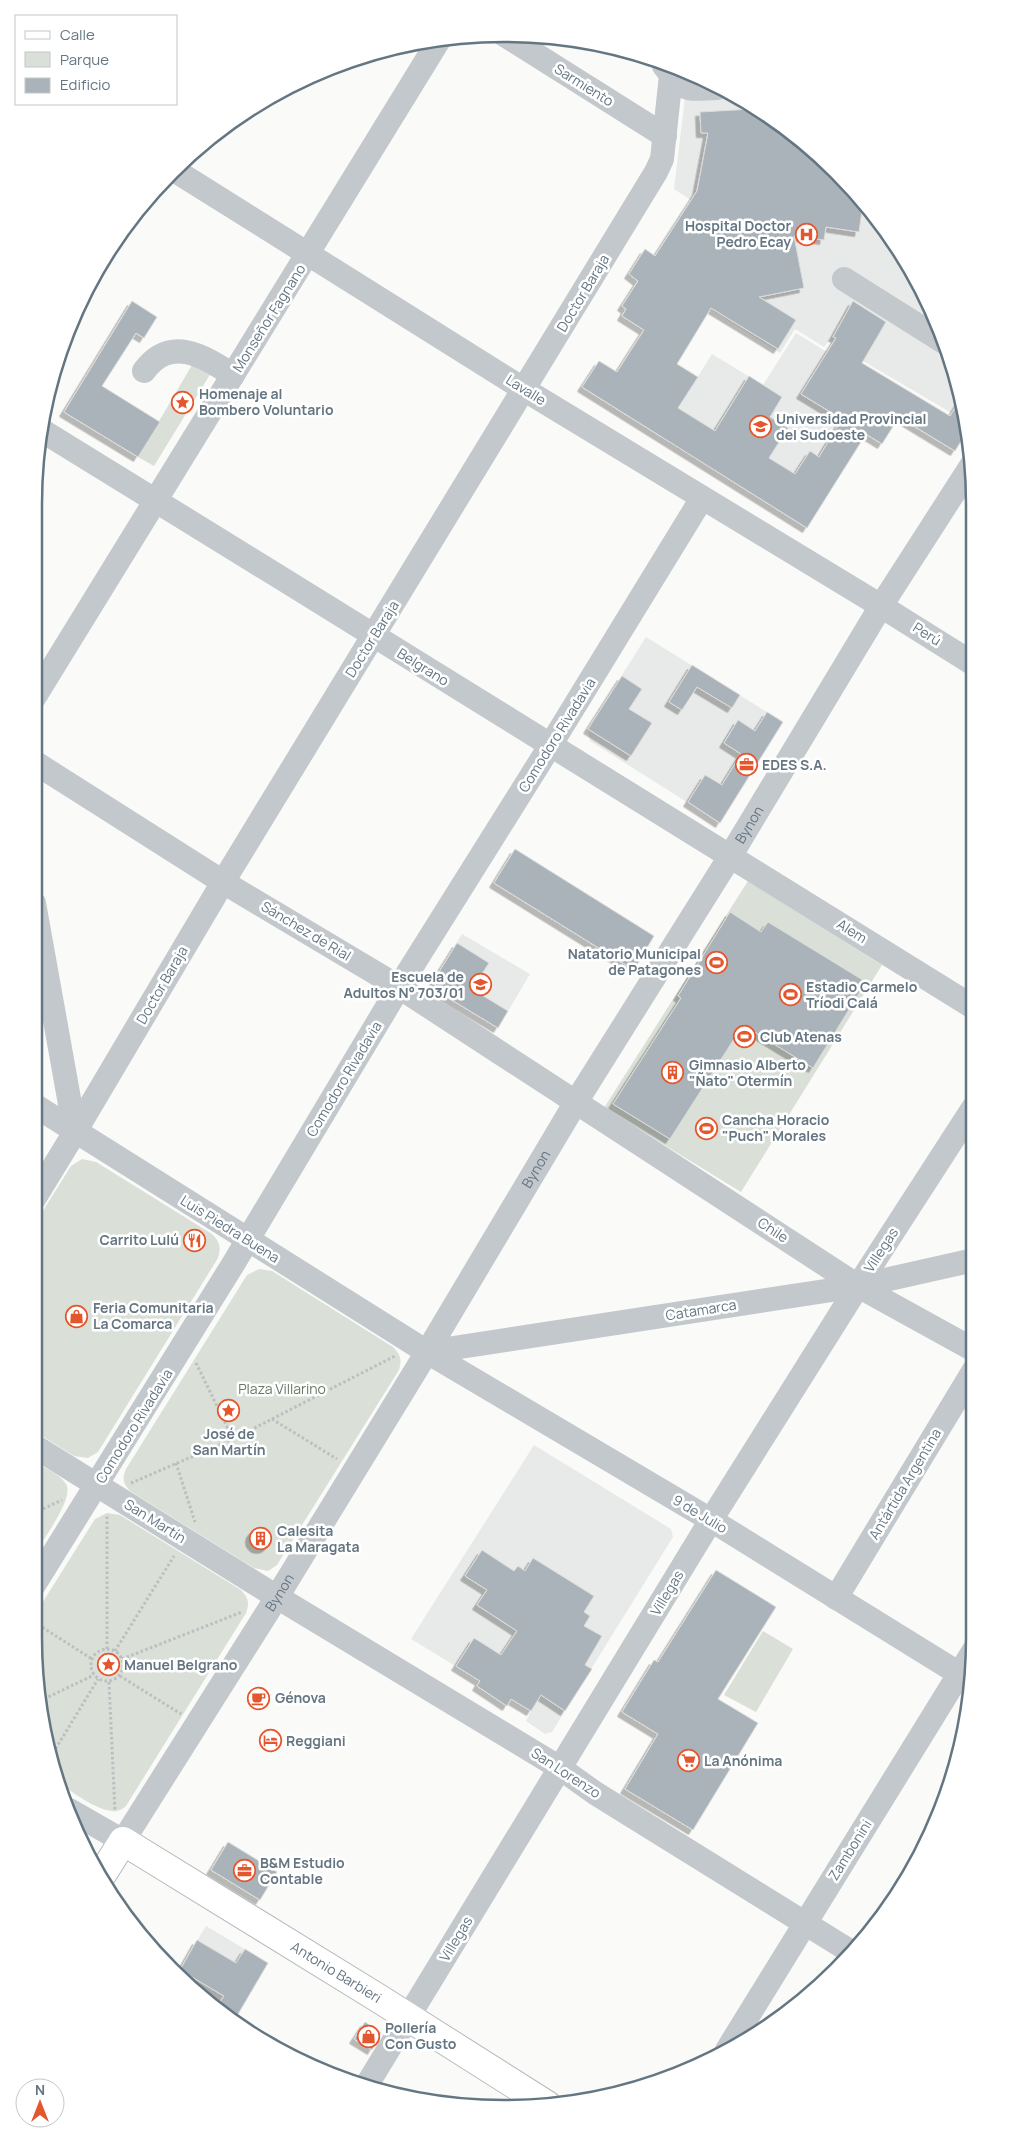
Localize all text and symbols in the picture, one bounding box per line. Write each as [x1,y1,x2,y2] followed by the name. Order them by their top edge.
[15,15,178,105] legend
[60,24,95,45] text: Calle
[60,49,109,70] text: Parque
[551,59,617,110] street label: Sarmiento
[60,74,111,95] text: Edificio
[685,216,791,251] place label: Hospital Doctor Pedro Ecay
[795,222,819,246] hospital icon: Hospital Doctor Pedro Ecay
[552,251,613,335] street label: Doctor Baraja
[228,260,309,375] street label: Monseñor Fagnano
[503,370,550,409] street label: Lavalle
[199,384,334,419] place label: Homenaje al Bombero Voluntario
[171,390,195,414] place icon: Homenaje al Bombero Voluntario
[776,409,926,444] place label: Universidad Provincial del Sudoeste
[748,415,772,439] school or university icon: Universidad Provincial del Sudoeste
[340,597,403,681] street label: Doctor Baraja
[910,618,945,650] street label: Perú
[394,643,453,690] street label: Belgrano
[514,674,599,796] street label: Comodoro Rivadavia
[734,753,758,777] office icon: EDES S.A.
[762,755,827,774] place label: EDES S.A.
[730,802,767,847] street label: Bynon
[258,896,355,965] street label: Sánchez de Rial
[834,914,871,947] street label: Alem
[132,942,192,1027] street label: Doctor Baraja
[568,944,701,979] place label: Natatorio Municipal de Patagones
[705,950,729,974] sports icon: Natatorio Municipal de Patagones
[343,967,464,1002] place label: Escuela de Adultos N° 703/01
[468,973,492,997] school or university icon: Escuela de Adultos N° 703/01
[806,977,918,1012] place label: Estadio Carmelo Tríodi Calá
[778,983,802,1007] sports icon: Estadio Carmelo Tríodi Calá
[302,1017,386,1140] street label: Comodoro Rivadavia
[732,1025,756,1049] sports icon: Club Atenas
[760,1027,842,1046] place label: Club Atenas
[689,1055,806,1090] place label: Gimnasio Alberto "Ñato" Otermín
[661,1061,685,1085] building icon: Gimnasio Alberto "Ñato" Otermín
[722,1110,830,1145] place label: Cancha Horacio "Puch" Morales
[694,1116,718,1140] sports icon: Cancha Horacio "Puch" Morales
[517,1146,554,1191] street label: Bynon
[177,1190,283,1267] street label: Luis Piedra Buena
[754,1213,792,1247] street label: Chile
[859,1224,902,1276] street label: Villegas
[183,1228,207,1252] restaurant icon: Carrito Lulú
[99,1230,179,1249] place label: Carrito Lulú
[664,1295,738,1324] street label: Catamarca
[93,1298,214,1333] place label: Feria Comunitaria La Comarca
[65,1304,89,1328] shop icon: Feria Comunitaria La Comarca
[91,1365,176,1487] street label: Comodoro Rivadavia
[238,1379,326,1398] park label: Plaza Villarino
[217,1399,241,1423] place icon: José de San Martín
[192,1424,266,1459] place label: José de San Martín
[864,1425,945,1543] street label: Antártida Argentina
[669,1490,731,1537] street label: 9 de Julio
[121,1494,190,1547] street label: San Martín
[277,1521,360,1556] place label: Calesita La Maragata
[249,1527,273,1551] building icon: Calesita La Maragata
[646,1567,687,1619] street label: Villegas
[260,1570,298,1615] street label: Bynon
[96,1653,120,1677] place icon: Manuel Belgrano
[124,1655,238,1674] place label: Manuel Belgrano
[247,1686,271,1710] cafe icon: Génova
[275,1688,326,1707] place label: Génova
[258,1729,282,1753] hotel icon: Reggiani
[286,1731,346,1750] place label: Reggiani
[528,1743,605,1802] street label: San Lorenzo
[676,1749,700,1773] supermarket icon: La Anónima
[704,1751,782,1770] place label: La Anónima
[824,1816,876,1884] street label: Zambonini
[260,1853,345,1888] place label: B&M Estudio Contable
[232,1859,256,1883] office icon: B&M Estudio Contable
[435,1913,476,1965] street label: Villegas
[288,1937,385,2007] street label: Antonio Barbieri
[385,2018,457,2053] place label: Pollería Con Gusto
[357,2024,381,2048] shop icon: Pollería Con Gusto
[15,2078,65,2128] north arrow
[35,2080,45,2099] text: N

